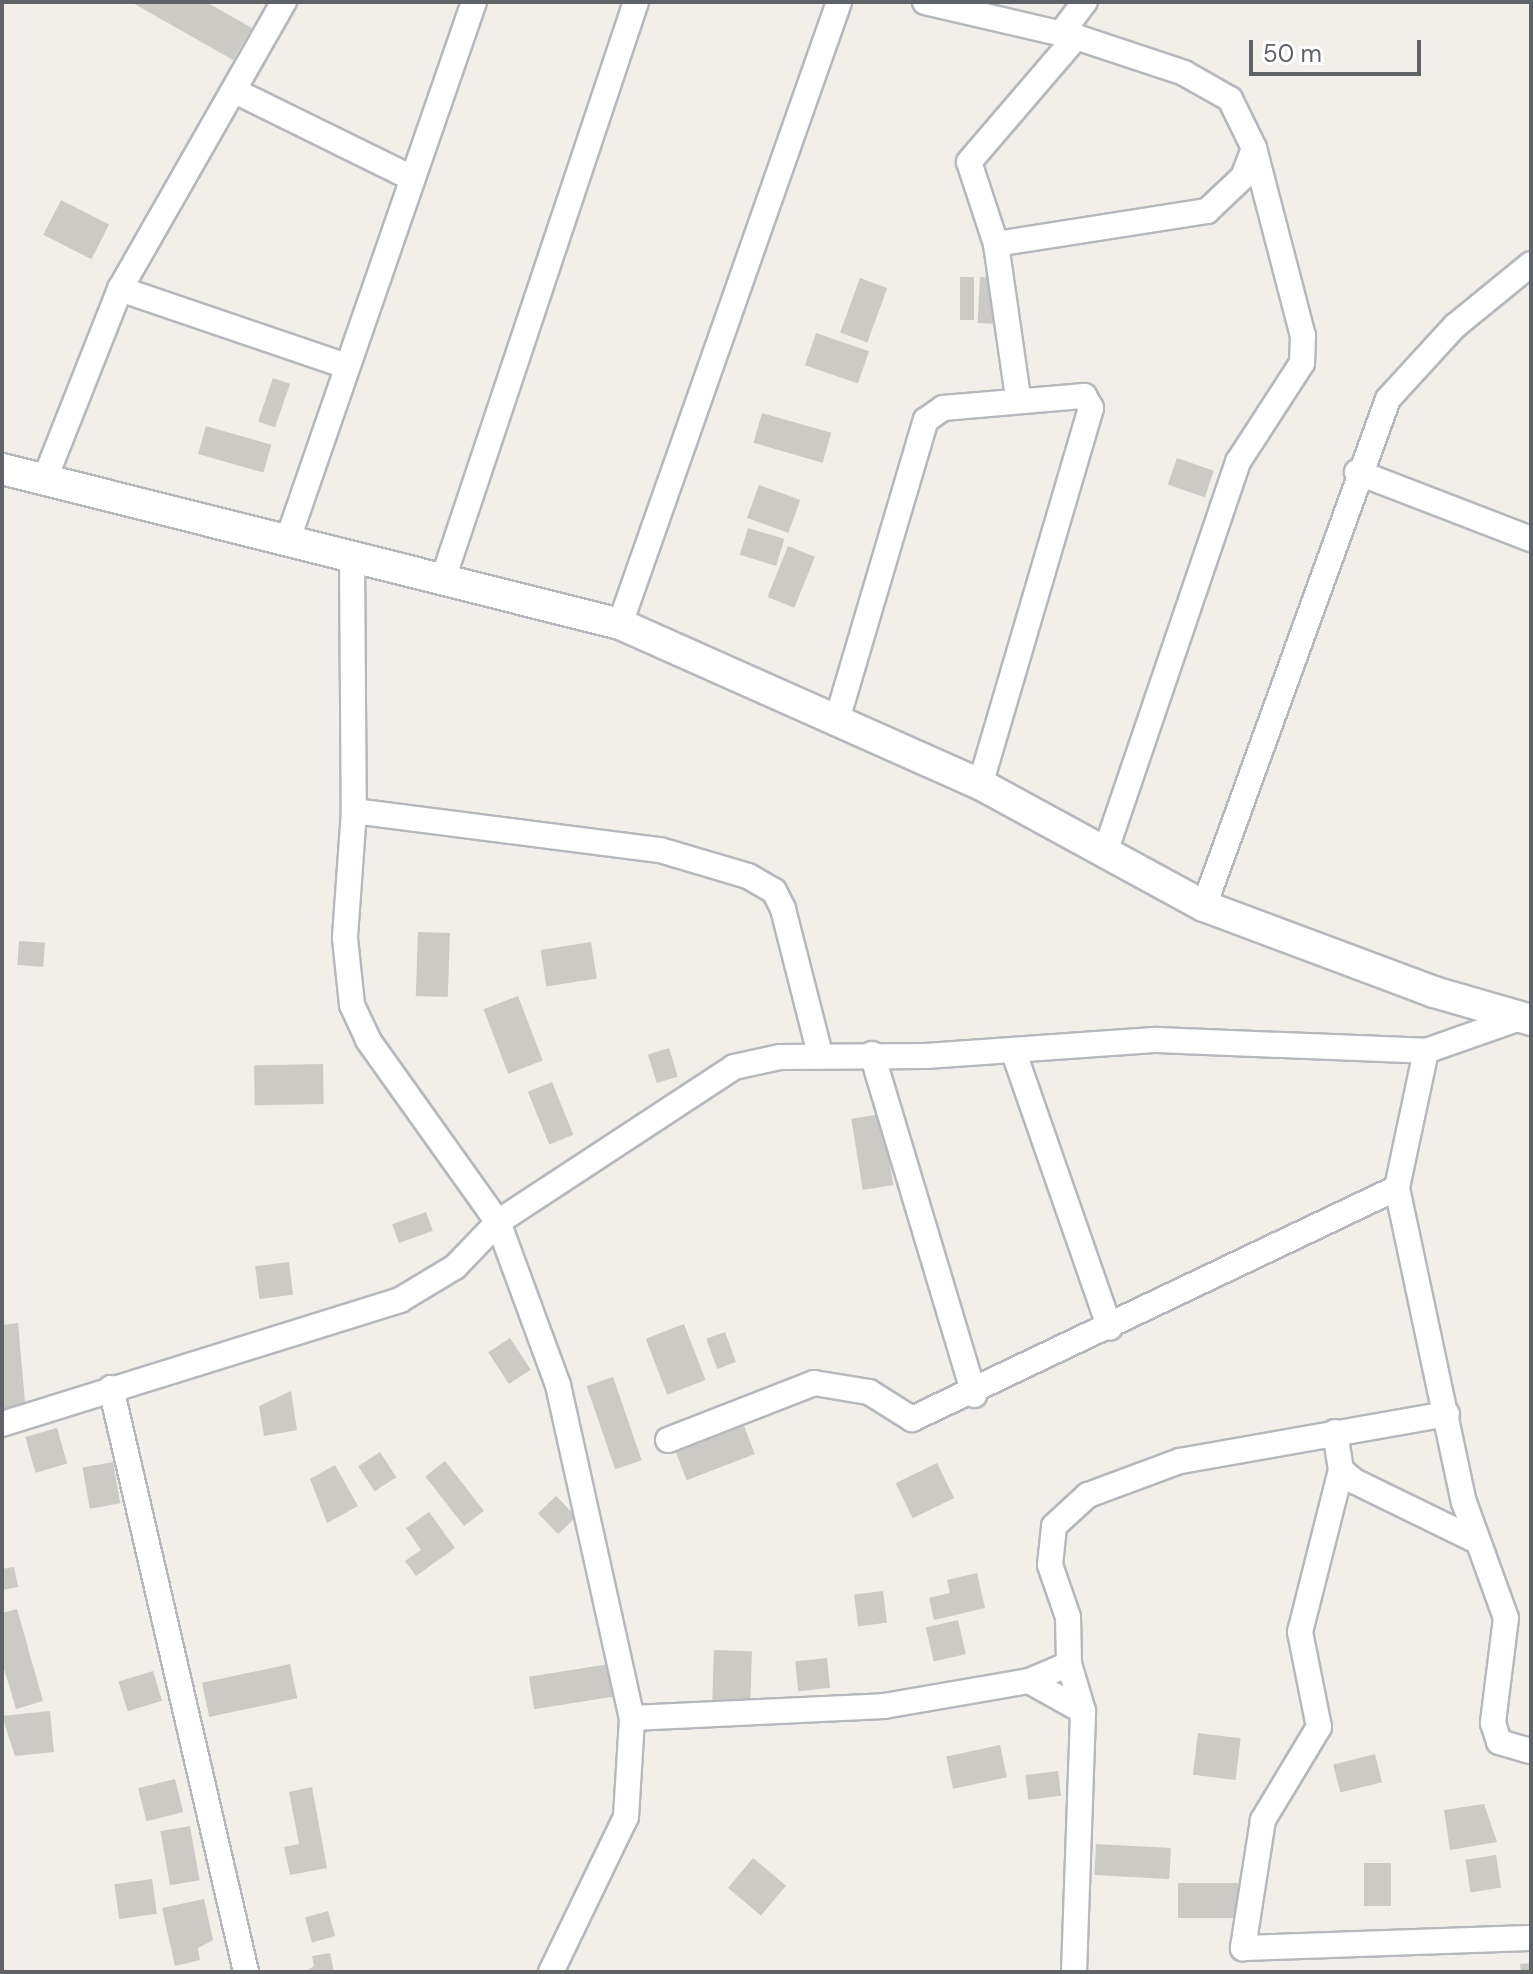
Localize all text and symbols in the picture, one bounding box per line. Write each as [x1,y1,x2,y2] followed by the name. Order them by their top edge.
[1253,24,1425,74] scale bar
[1263,38,1322,69] text: 50 m

